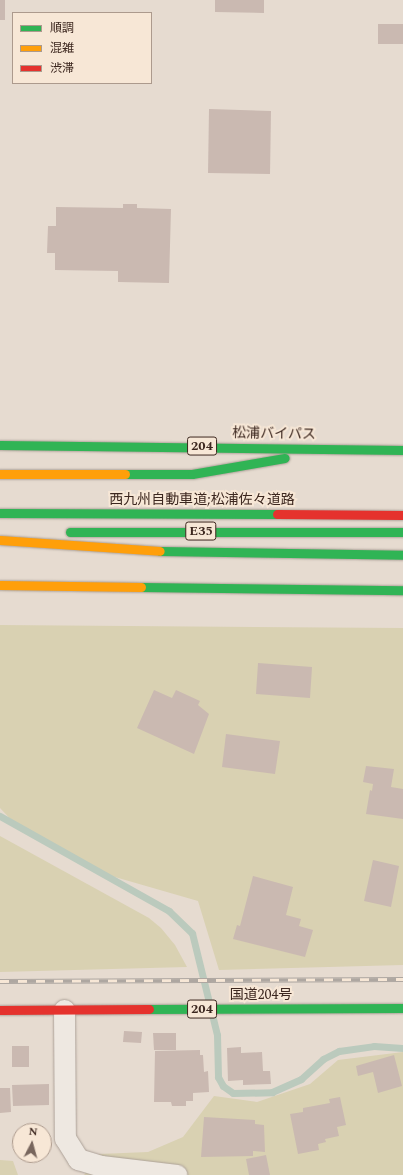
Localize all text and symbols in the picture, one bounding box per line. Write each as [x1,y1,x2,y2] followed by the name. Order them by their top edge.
[12,12,152,84] legend
[50,19,74,38] text: 順調
[50,39,74,58] text: 混雑
[50,59,74,78] text: 渋滞
[232,425,316,443] street label: 松浦バイパス
[187,435,217,457] road number: 204
[109,492,295,508] street label: 西九州自動車道;松浦佐々道路
[185,520,217,542] road number: E35
[230,987,292,1003] street label: 国道204号
[187,998,217,1020] road number: 204
[12,1123,52,1163] north arrow
[28,1123,39,1140] text: N

